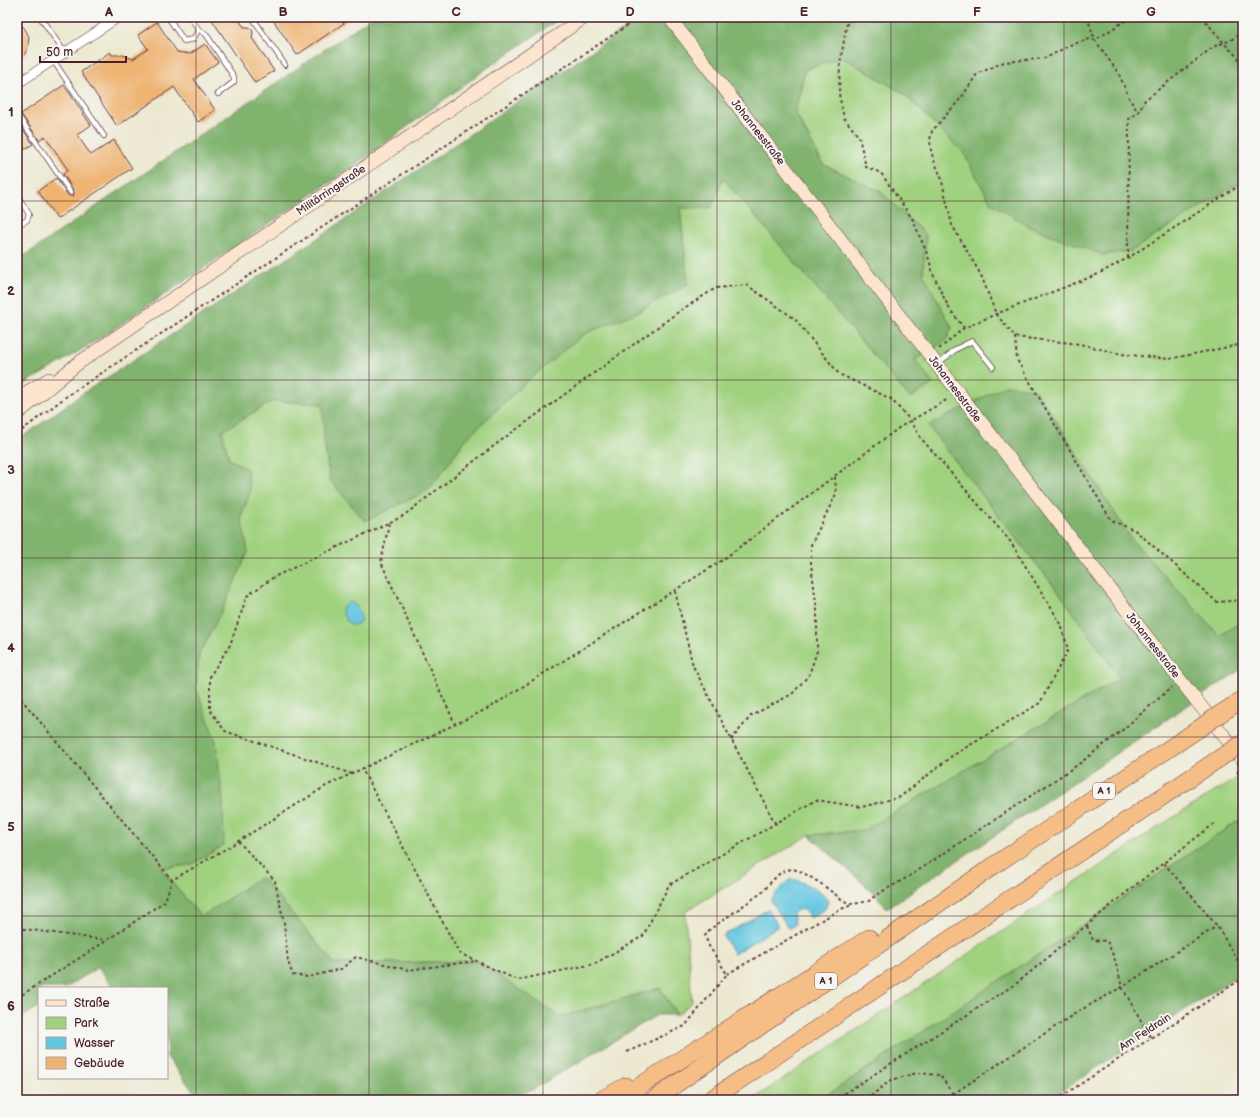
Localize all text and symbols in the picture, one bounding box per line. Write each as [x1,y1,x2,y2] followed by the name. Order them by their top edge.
[104,4,113,20] text: A
[278,4,288,20] text: B
[451,4,461,20] text: C
[625,4,635,20] text: D
[800,4,809,20] text: E
[973,4,981,20] text: F
[1146,4,1156,20] text: G
[40,38,126,64] scale bar
[46,45,73,60] text: 50 m
[728,97,788,168] street label: Johannesstraße
[8,104,14,120] text: 1
[294,162,369,218] street label: Militärringstraße
[7,283,15,299] text: 2
[926,353,985,425] street label: Johannesstraße
[7,462,15,478] text: 3
[1123,610,1183,681] street label: Johannesstraße
[7,640,15,656] text: 4
[1093,783,1115,799] road number: A 1
[7,819,15,835] text: 5
[815,973,837,989] road number: A 1
[38,987,168,1079] legend
[74,996,110,1011] text: Straße
[7,998,15,1014] text: 6
[1117,1010,1173,1054] street label: Am Feldrain
[74,1016,98,1031] text: Park
[74,1036,115,1051] text: Wasser
[74,1056,124,1071] text: Gebäude

